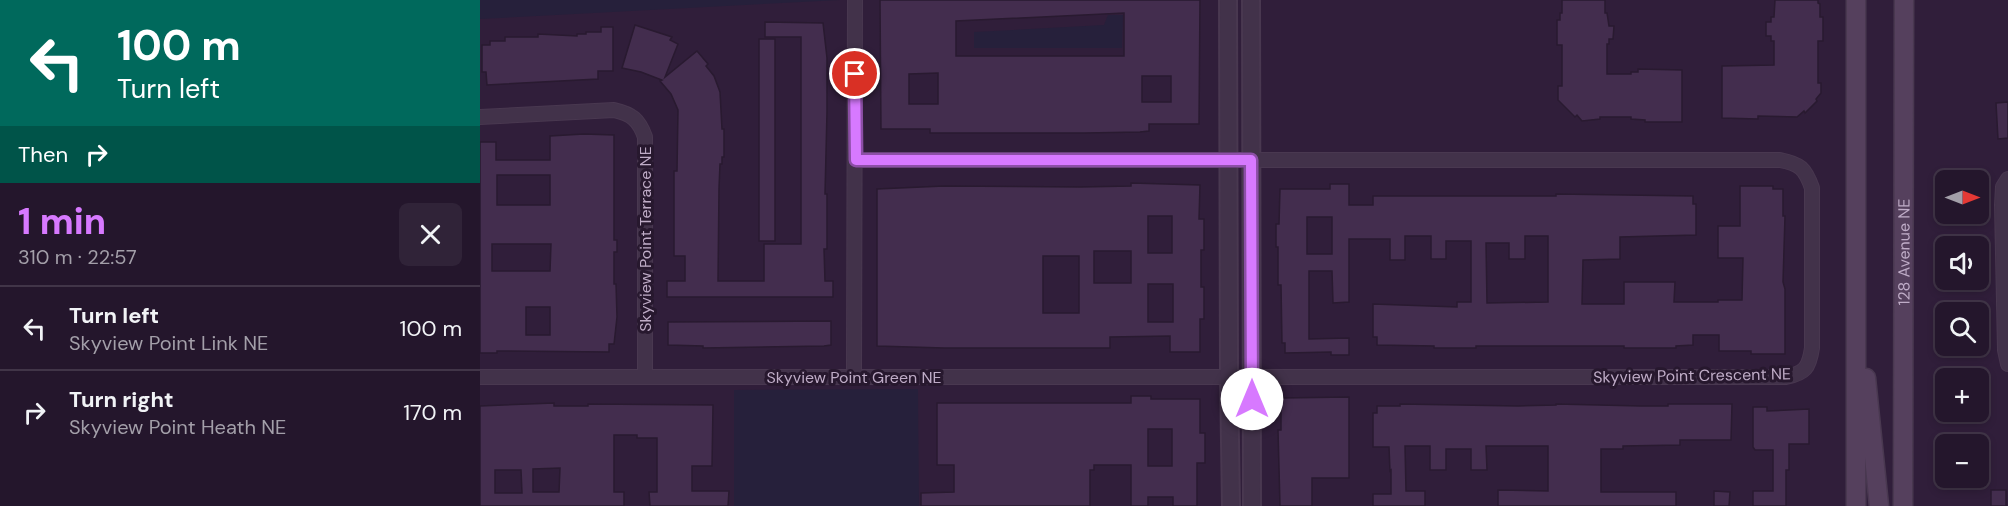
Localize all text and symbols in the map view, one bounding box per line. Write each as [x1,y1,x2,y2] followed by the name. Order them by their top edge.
[117,18,241,73] text: 100 m
[18,24,96,102] icon: left
[829,48,880,99] pin
[838,57,871,90] icon: arrive
[117,71,220,106] text: Turn left
[80,138,113,171] icon: right
[18,140,68,169] text: Then
[635,146,656,332] street label: Skyview Point Terrace NE
[1935,170,1989,224] north arrow
[1935,170,1989,488] map controls
[18,198,106,245] text: 1 min
[1893,199,1915,305] street label: 128 Avenue NE
[399,203,462,266] button: close
[1935,236,1989,290] button: sound
[18,244,137,270] text: 310 m · 22:57
[69,301,159,330] text: Turn left
[1935,302,1989,356] button: search
[18,312,51,345] icon: left
[400,314,462,343] text: 100 m
[69,330,268,356] text: Skyview Point Link NE
[1593,363,1791,388] street label: Skyview Point Crescent NE
[766,367,942,388] street label: Skyview Point Green NE
[1220,367,1284,431] position arrow
[1935,368,1989,422] button: +
[69,385,174,414] text: Turn right
[18,396,51,429] icon: right
[403,398,462,427] text: 170 m
[69,414,286,440] text: Skyview Point Heath NE
[1935,434,1989,488] button: −

